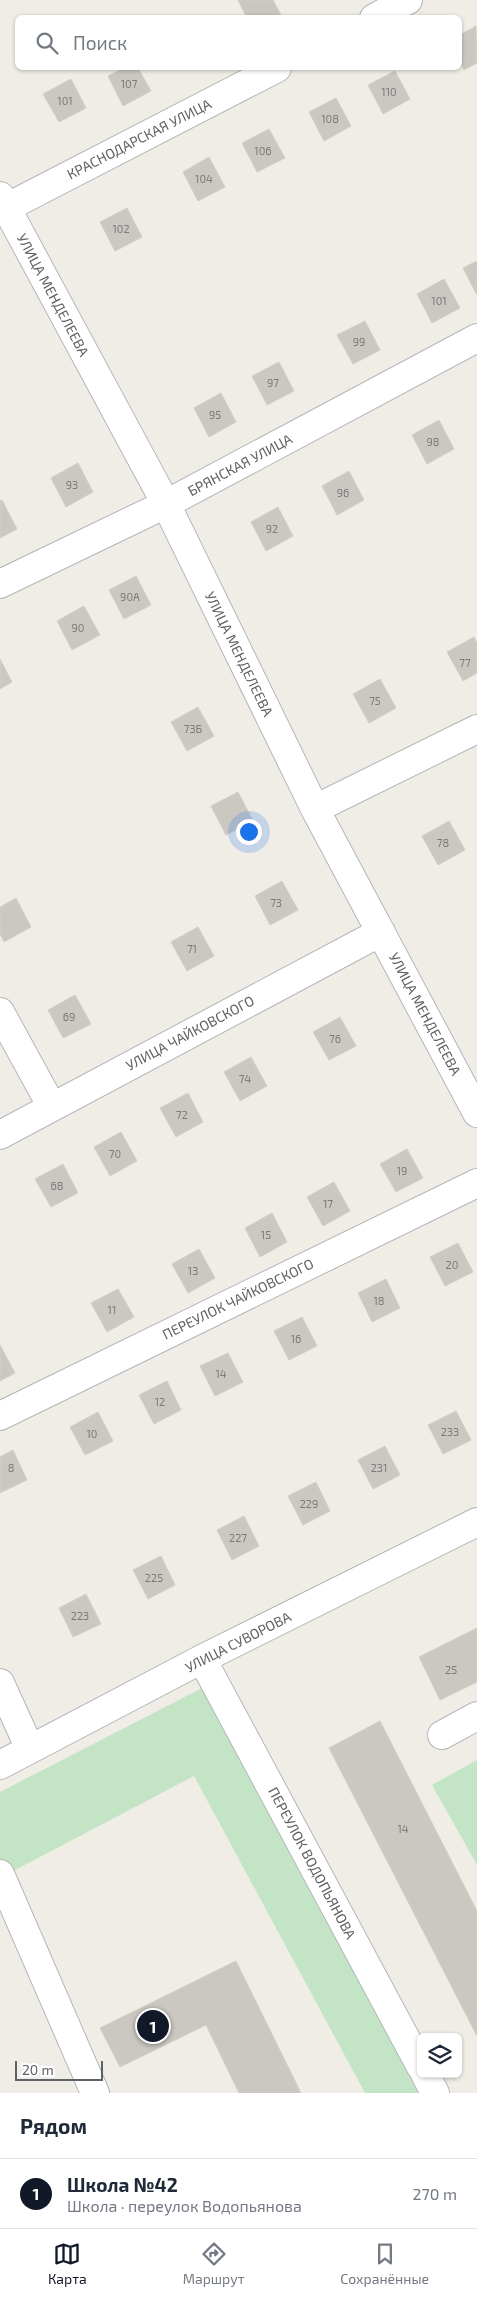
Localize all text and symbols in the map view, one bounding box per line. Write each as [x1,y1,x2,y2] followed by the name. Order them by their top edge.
[15,15,462,70] search box
[33,29,61,57] icon: search
[73,31,127,54] text: Поиск
[121,77,138,90] house number: 107
[381,85,397,98] house number: 110
[57,94,73,107] house number: 101
[64,95,214,182] street label: КРАСНОДАРСКАЯ УЛИЦА
[321,112,339,125] house number: 108
[254,144,272,157] house number: 106
[195,172,213,185] house number: 104
[112,222,130,235] house number: 102
[14,230,93,359] street label: УЛИЦА МЕНДЕЛЕЕВА
[431,294,447,307] house number: 101
[353,335,365,348] house number: 99
[267,376,279,389] house number: 97
[209,408,221,421] house number: 95
[185,430,295,499] street label: БРЯНСКАЯ УЛИЦА
[427,435,439,448] house number: 98
[66,478,78,491] house number: 93
[337,486,349,499] house number: 96
[266,522,278,535] house number: 92
[202,589,277,719] street label: УЛИЦА МЕНДЕЛЕЕВА
[120,590,140,603] house number: 90А
[72,621,84,634] house number: 90
[459,656,471,669] house number: 77
[369,694,381,707] house number: 75
[184,722,203,735] house number: 73Б
[236,819,262,845] your location
[437,836,449,849] house number: 78
[270,896,282,909] house number: 73
[187,942,197,955] house number: 71
[386,949,465,1078] street label: УЛИЦА МЕНДЕЛЕЕВА
[123,991,257,1074] street label: УЛИЦА ЧАЙКОВСКОГО
[63,1010,75,1023] house number: 69
[329,1032,341,1045] house number: 76
[239,1072,251,1085] house number: 74
[176,1108,188,1121] house number: 72
[109,1147,121,1160] house number: 70
[397,1164,407,1177] house number: 19
[51,1179,63,1192] house number: 68
[323,1197,333,1210] house number: 17
[261,1228,271,1241] house number: 15
[159,1255,316,1343] street label: ПЕРЕУЛОК ЧАЙКОВСКОГО
[446,1258,458,1271] house number: 20
[188,1264,198,1277] house number: 13
[373,1294,385,1307] house number: 18
[108,1303,116,1316] house number: 11
[291,1332,301,1345] house number: 16
[215,1367,227,1380] house number: 14
[155,1395,165,1408] house number: 12
[441,1425,459,1438] house number: 233
[86,1427,98,1440] house number: 10
[8,1461,14,1474] house number: 8
[371,1461,387,1474] house number: 231
[300,1497,318,1510] house number: 229
[229,1531,247,1544] house number: 227
[145,1571,163,1584] house number: 225
[182,1607,294,1676] street label: УЛИЦА СУВОРОВА
[71,1609,89,1622] house number: 223
[445,1663,457,1676] house number: 25
[265,1784,360,1942] street label: ПЕРЕУЛОК ВОДОПЬЯНОВА
[397,1822,409,1835] house number: 14
[137,2007,169,2045] pin: 1
[417,2033,462,2078] map controls
[417,2033,462,2078] button: layers
[15,2058,102,2081] scale bar
[22,2061,54,2078] text: 20 m
[20,2113,87,2138] text: Рядом
[67,2173,178,2196] text: Школа №42
[33,2184,39,2203] text: 1
[413,2184,457,2203] text: 270 m
[67,2196,302,2215] text: Школа · переулок Водопьянова
[48,2240,87,2287] tab: Карта
[183,2240,245,2287] tab: Маршрут
[340,2240,429,2287] tab: Сохранённые

